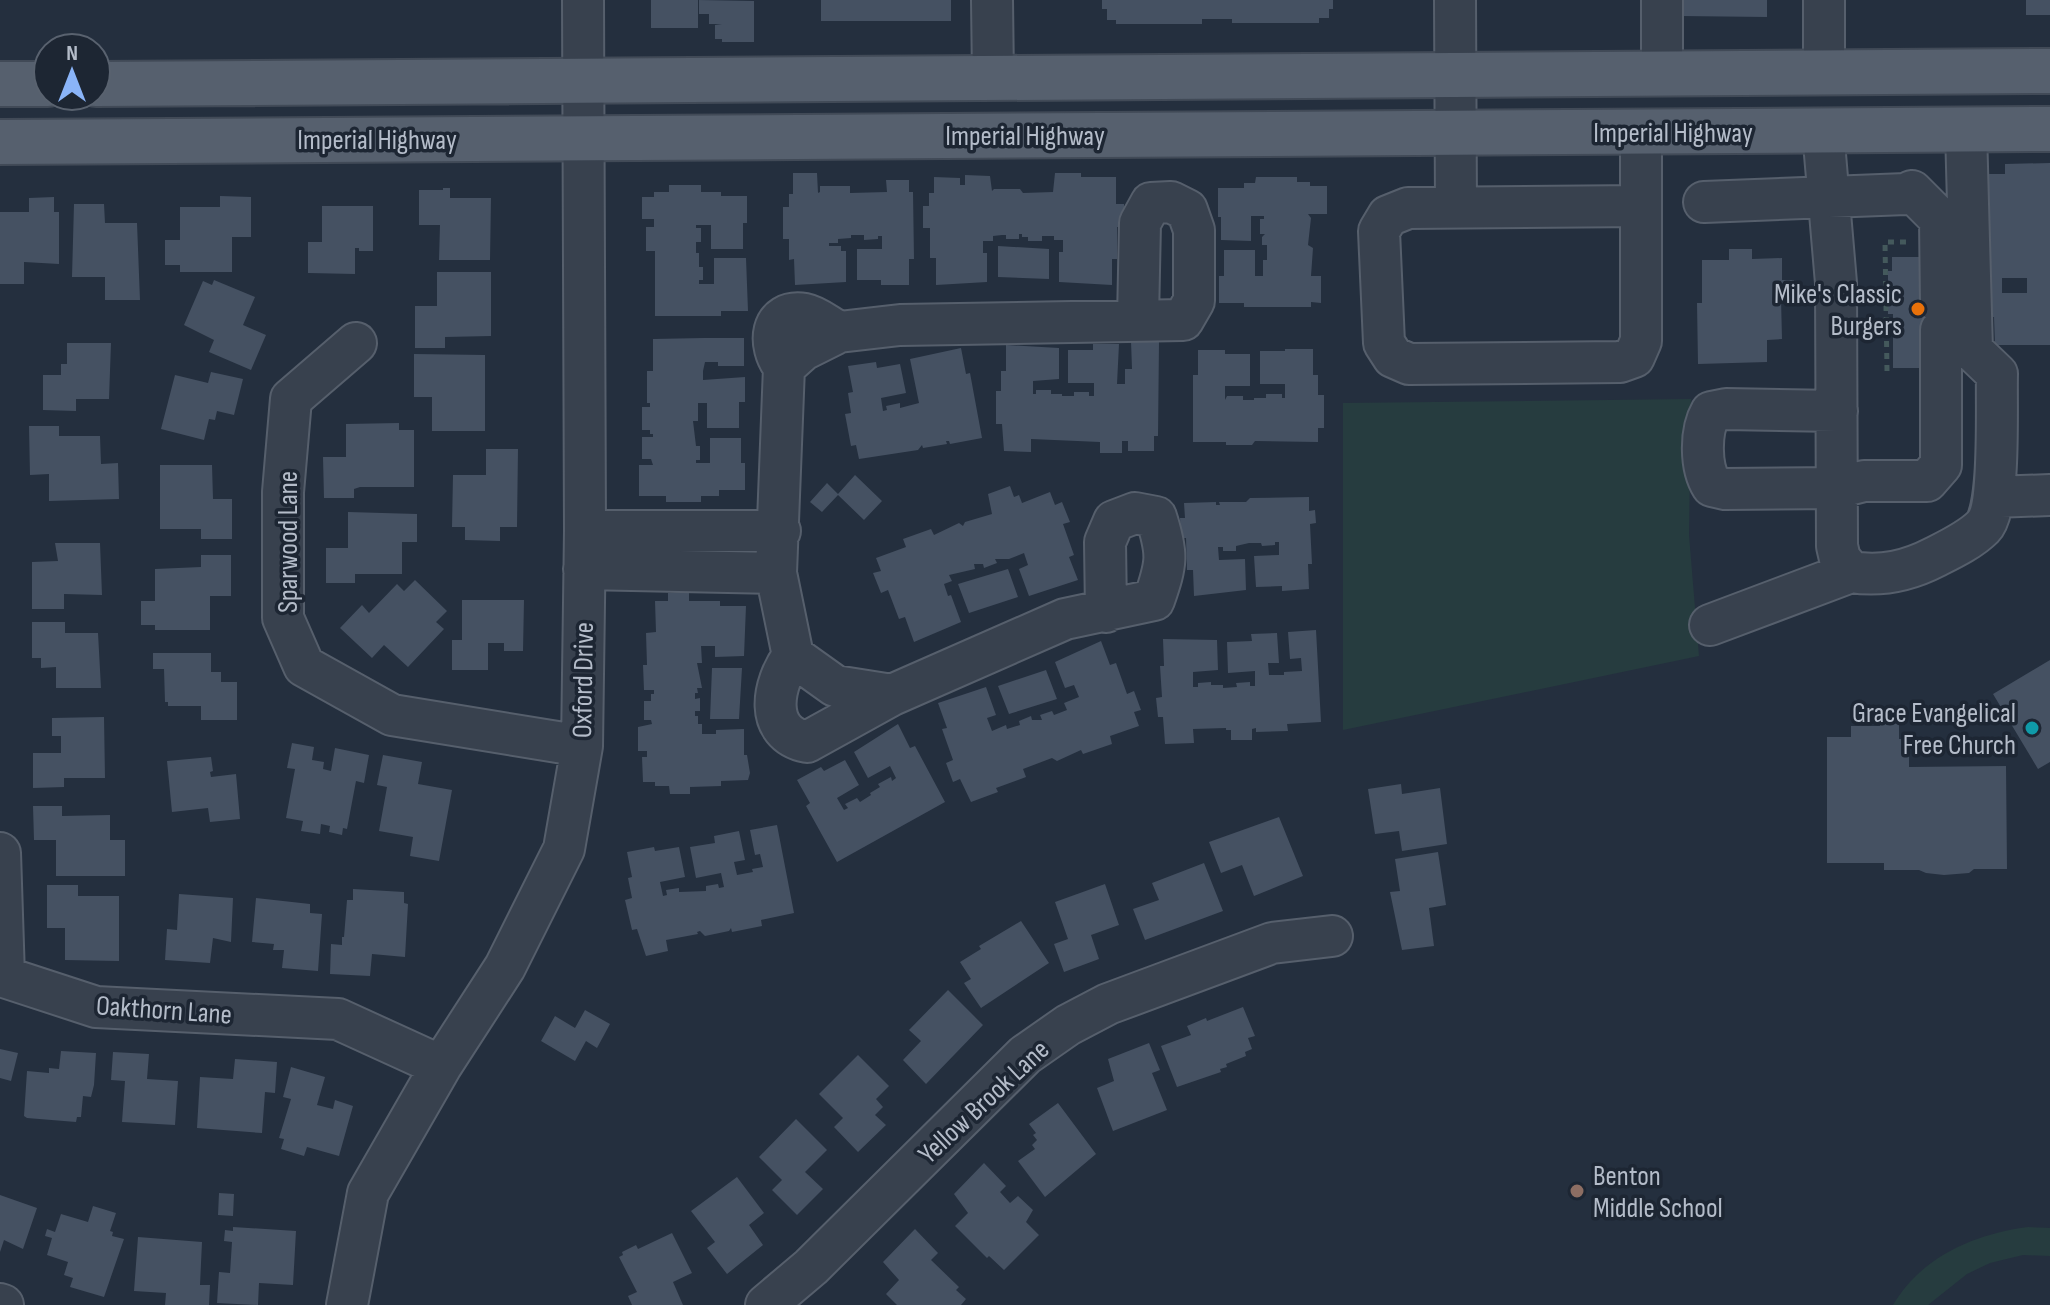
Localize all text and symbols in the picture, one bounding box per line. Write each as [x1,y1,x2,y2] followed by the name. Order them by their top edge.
[32,32,112,112] north arrow
[66,40,78,67] text: N
[1593,117,1753,150] street label: Imperial Highway
[945,120,1105,153] street label: Imperial Highway
[297,124,457,157] street label: Imperial Highway
[1774,278,1902,343] place label: Mike's Classic Burgers
[1909,300,1927,318] marker: Mike's Classic Burgers
[272,471,305,613] street label: Sparwood Lane
[566,622,601,738] street label: Oxford Drive
[1852,697,2016,762] place label: Grace Evangelical Free Church
[2023,719,2041,737] marker: Grace Evangelical Free Church
[95,989,233,1032] street label: Oakthorn Lane
[912,1033,1056,1171] street label: Yellow Brook Lane
[1593,1160,1723,1225] place label: Benton Middle School
[1568,1182,1586,1200] marker: Benton Middle School

